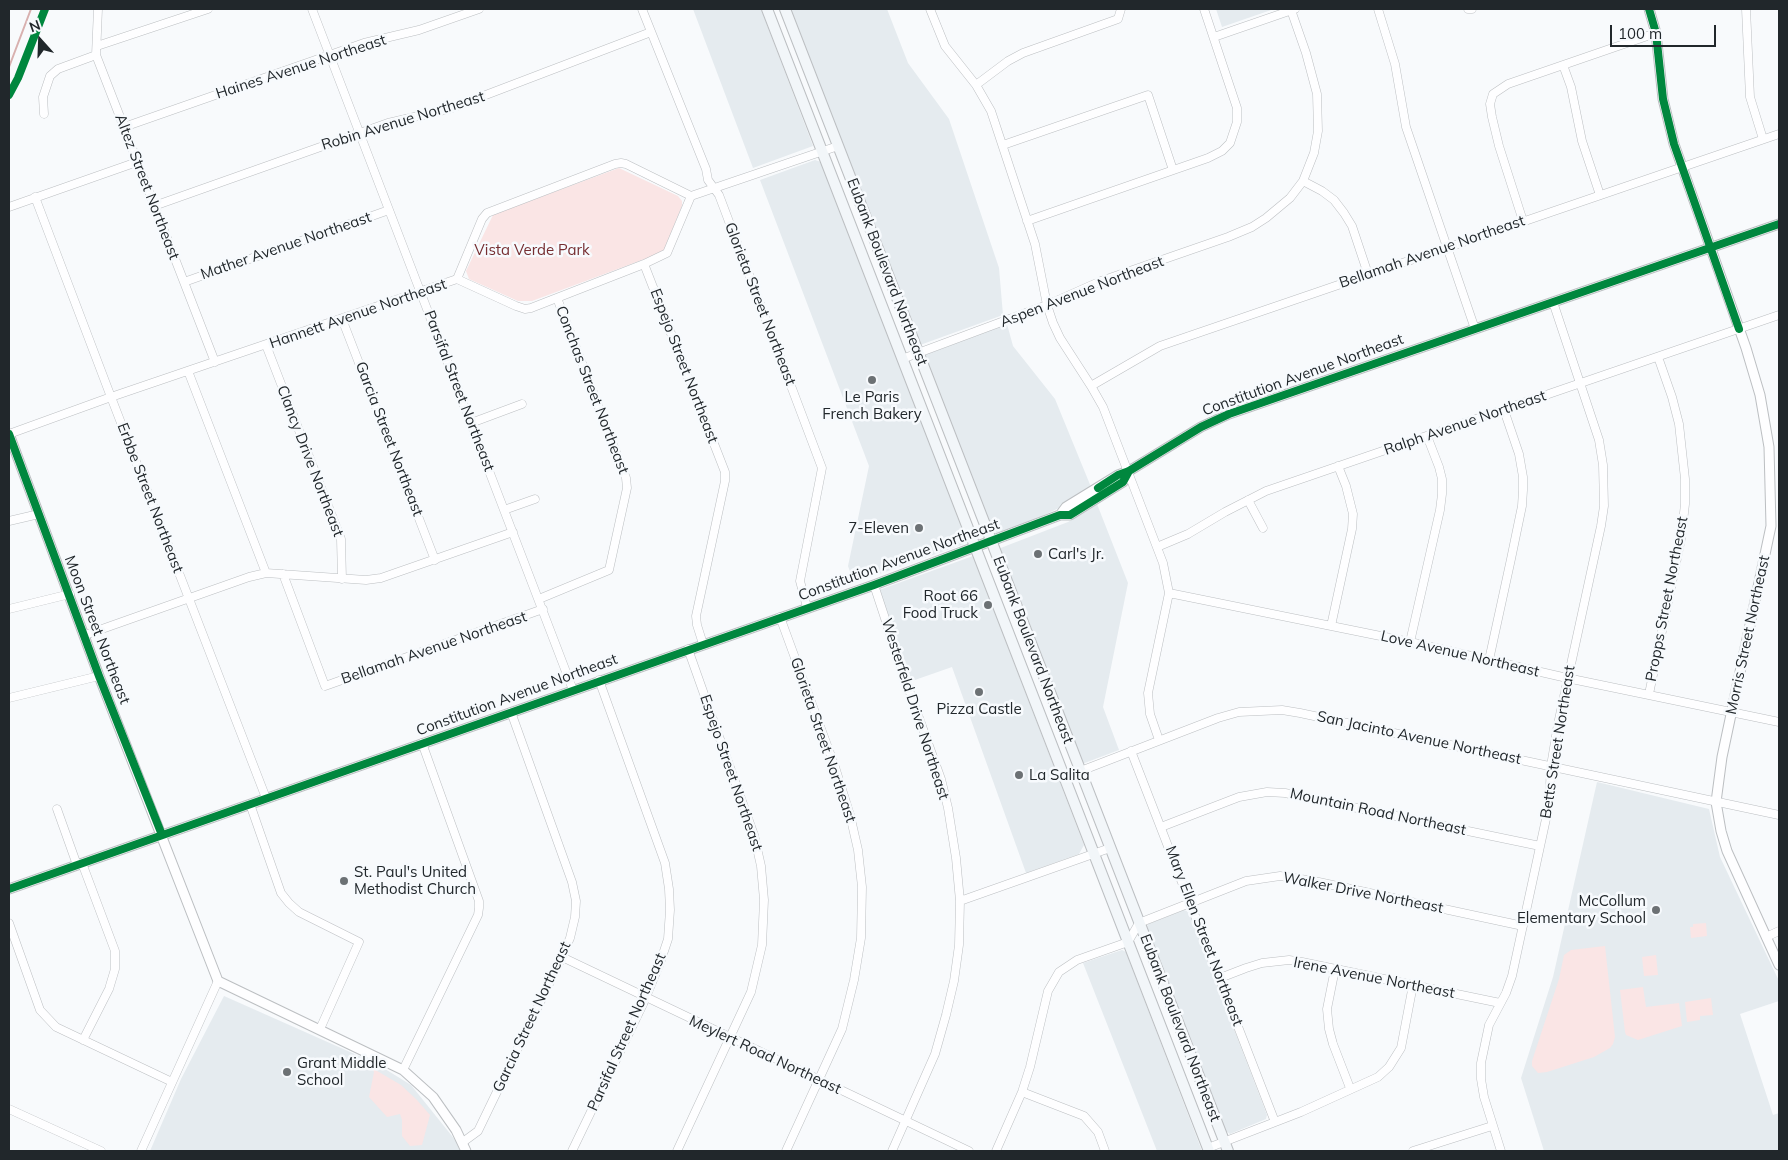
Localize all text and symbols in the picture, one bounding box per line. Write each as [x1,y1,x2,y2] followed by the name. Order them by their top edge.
[15,15,65,65] north arrow
[1613,15,1719,47] scale bar
[27,16,43,36] text: N
[1618,24,1662,43] text: 100 m
[214,31,388,103] street label: Haines Avenue Northeast
[319,88,487,154] street label: Robin Avenue Northeast
[111,112,183,262] street label: Altez Street Northeast
[843,176,931,368] street label: Eubank Boulevard Northeast
[198,208,374,284] street label: Mather Avenue Northeast
[1337,212,1527,292] street label: Bellamah Avenue Northeast
[721,220,799,388] street label: Glorieta Street Northeast
[474,241,590,259] park label: Vista Verde Park
[998,252,1166,332] street label: Aspen Avenue Northeast
[267,275,449,353] street label: Hannett Avenue Northeast
[646,286,722,446] street label: Espejo Street Northeast
[552,303,632,477] street label: Conchas Street Northeast
[420,308,498,474] street label: Parsifal Street Northeast
[1200,330,1406,420] street label: Constitution Avenue Northeast
[351,359,427,519] street label: Garcia Street Northeast
[866,374,878,386] marker: Le Paris French Bakery
[273,383,347,539] street label: Clancy Drive Northeast
[1382,387,1548,459] street label: Ralph Avenue Northeast
[822,388,922,423] place label: Le Paris French Bakery
[113,420,187,576] street label: Erbbe Street Northeast
[796,515,1002,605] street label: Constitution Avenue Northeast
[1642,515,1692,683] street label: Propps Street Northeast
[848,519,909,537] place label: 7-Eleven
[913,522,925,534] marker: 7-Eleven
[1048,545,1104,563] place label: Carl's Jr.
[1032,548,1044,560] marker: Carl's Jr.
[60,553,134,707] street label: Moon Street Northeast
[989,554,1077,746] street label: Eubank Boulevard Northeast
[1722,554,1774,716] street label: Morris Street Northeast
[903,587,978,622] place label: Root 66 Food Truck
[982,599,994,611] marker: Root 66 Food Truck
[339,608,529,688] street label: Bellamah Avenue Northeast
[877,616,953,802] street label: Westerfeld Drive Northeast
[1379,627,1541,681] street label: Love Avenue Northeast
[414,650,620,740] street label: Constitution Avenue Northeast
[786,655,860,825] street label: Glorieta Street Northeast
[1537,664,1579,820] street label: Betts Street Northeast
[973,686,985,698] marker: Pizza Castle
[696,692,766,854] street label: Espejo Street Northeast
[936,700,1022,718] place label: Pizza Castle
[1315,708,1523,768] street label: San Jacinto Avenue Northeast
[1029,766,1090,784] place label: La Salita
[1013,769,1025,781] marker: La Salita
[1288,785,1468,839] street label: Mountain Road Northeast
[1161,843,1247,1029] street label: Mary Ellen Street Northeast
[354,863,476,898] place label: St. Paul's United Methodist Church
[1281,869,1445,917] street label: Walker Drive Northeast
[338,875,350,887] marker: St. Paul's United Methodist Church
[1517,892,1646,927] place label: McCollum Elementary School
[1650,904,1662,916] marker: McCollum Elementary School
[1136,932,1224,1124] street label: Eubank Boulevard Northeast
[489,939,575,1095] street label: Garcia Street Northeast
[584,950,670,1114] street label: Parsifal Street Northeast
[1292,954,1456,1002] street label: Irene Avenue Northeast
[686,1012,844,1098] street label: Meylert Road Northeast
[297,1054,386,1089] place label: Grant Middle School
[281,1066,293,1078] marker: Grant Middle School

